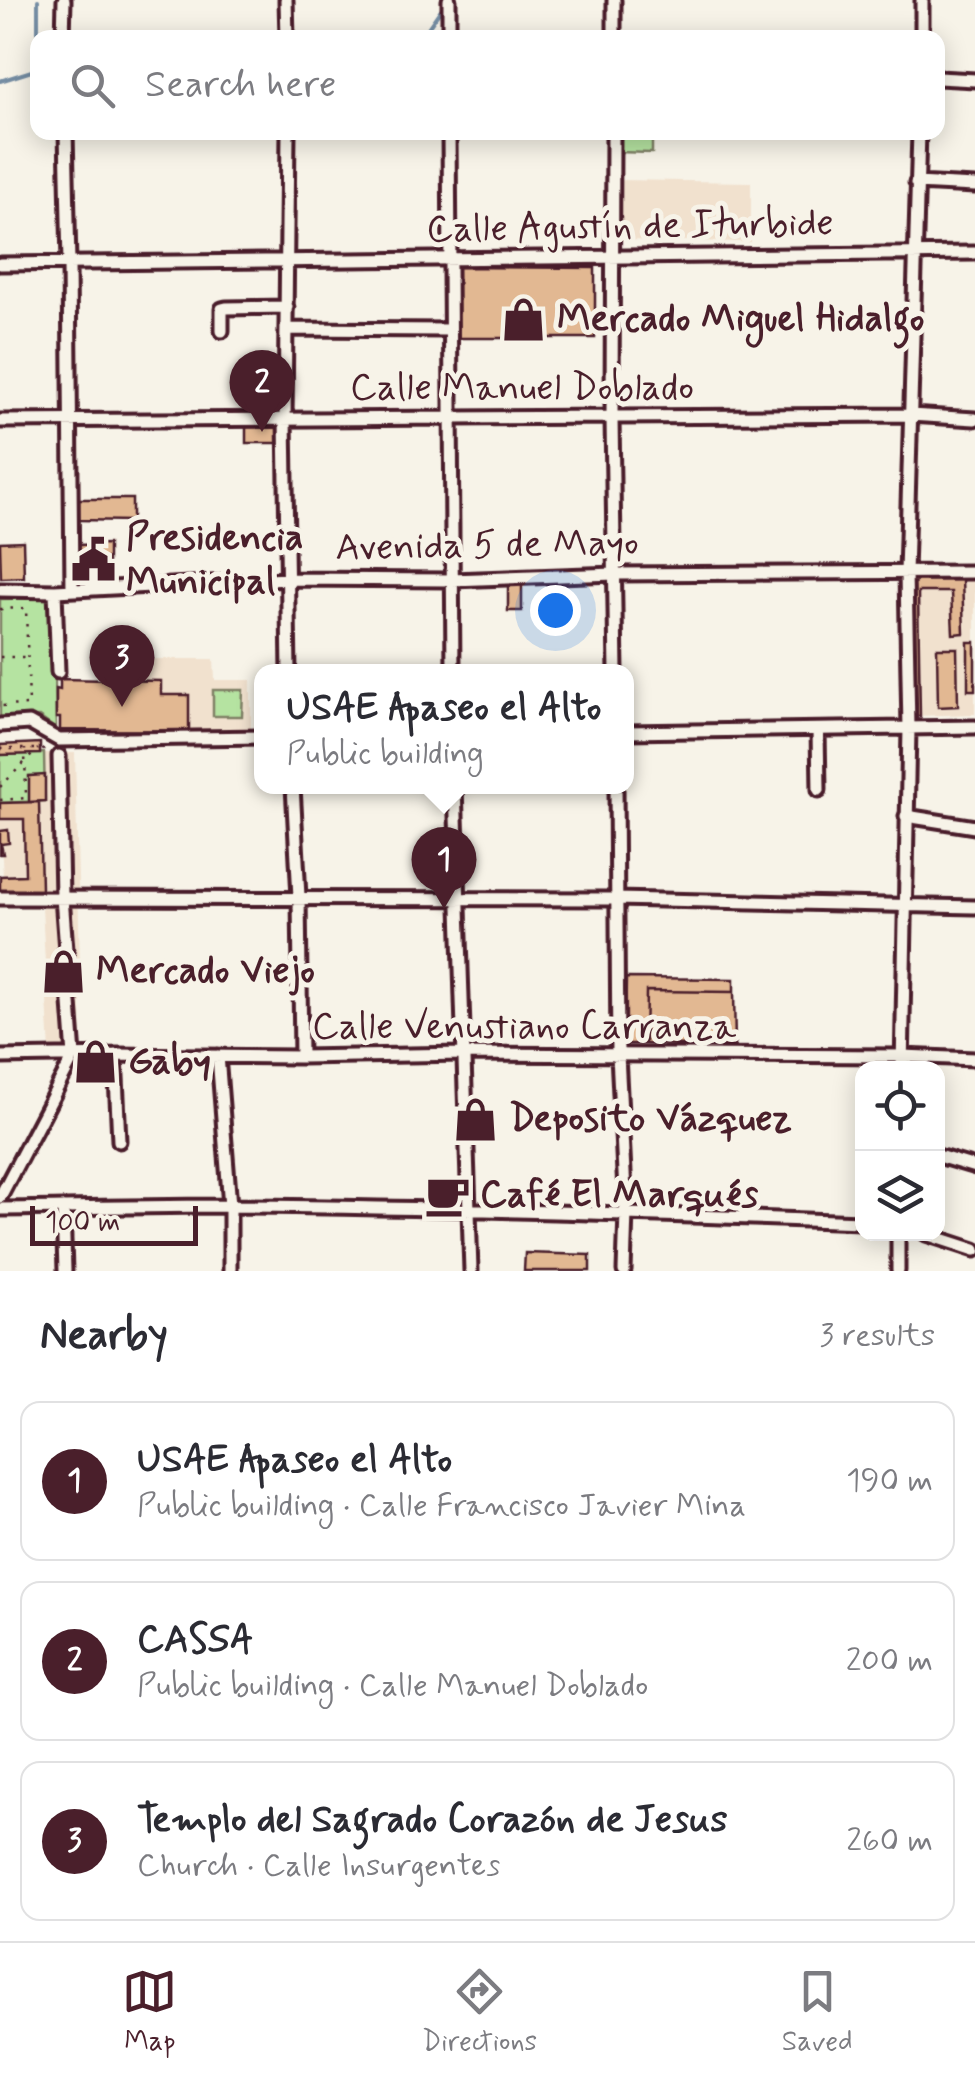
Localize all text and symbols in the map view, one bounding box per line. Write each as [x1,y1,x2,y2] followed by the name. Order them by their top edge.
[30,30,945,140] search box
[65,58,120,113] icon: search
[145,61,336,110] text: Search here
[426,199,834,255] street label: Calle Agustín de Iturbide
[500,295,548,343] shop icon: Mercado Miguel Hidalgo
[557,295,924,349] place label: Mercado Miguel Hidalgo
[230,350,294,432] pin: 2
[350,364,694,413] street label: Calle Manuel Doblado
[126,514,303,607] place label: Presidencia Municipal
[335,519,639,573] street label: Avenida 5 de Mayo
[69,536,117,584] public building icon: Presidencia Municipal
[530,585,581,636] your location
[90,624,154,707] pin: 3
[254,664,634,794] popup
[286,684,602,733] text: USAE Apaseo el Alto
[286,733,484,775] text: Public building
[412,826,476,909] pin: 1
[39,947,87,995] shop icon: Mercado Viejo
[96,947,315,996] place label: Mercado Viejo
[312,1003,736,1052] street label: Calle Venustiano Carranza
[71,1038,119,1086] shop icon: Gaby
[128,1038,211,1087] place label: Gaby
[855,1061,945,1241] map controls
[855,1061,945,1151] button: locate
[452,1095,500,1143] shop icon: Deposito Vázquez
[509,1095,792,1144] place label: Deposito Vázquez
[855,1151,945,1241] button: layers
[423,1171,471,1219] cafe icon: Café El Marqués
[480,1171,758,1220] place label: Café El Marqués
[30,1201,198,1246] scale bar
[45,1205,120,1242] text: 100 m
[40,1309,168,1364] text: Nearby
[819,1315,935,1357] text: 3 results
[137,1436,452,1485] text: USAE Apaseo el Alto
[67,1460,82,1502] text: 1
[846,1460,933,1502] text: 190 m
[137,1485,746,1527] text: Public building · Calle Francisco Javier Mina
[137,1616,254,1665] text: CASSA
[67,1640,82,1682] text: 2
[846,1640,933,1682] text: 200 m
[137,1665,648,1707] text: Public building · Calle Manuel Doblado
[137,1796,727,1845] text: Templo del Sagrado Corazón de Jesus
[67,1820,82,1862] text: 3
[846,1820,933,1862] text: 260 m
[137,1845,500,1887] text: Church · Calle Insurgentes
[122,1964,177,2061] tab: Map
[422,1964,537,2061] tab: Directions
[782,1964,853,2061] tab: Saved

